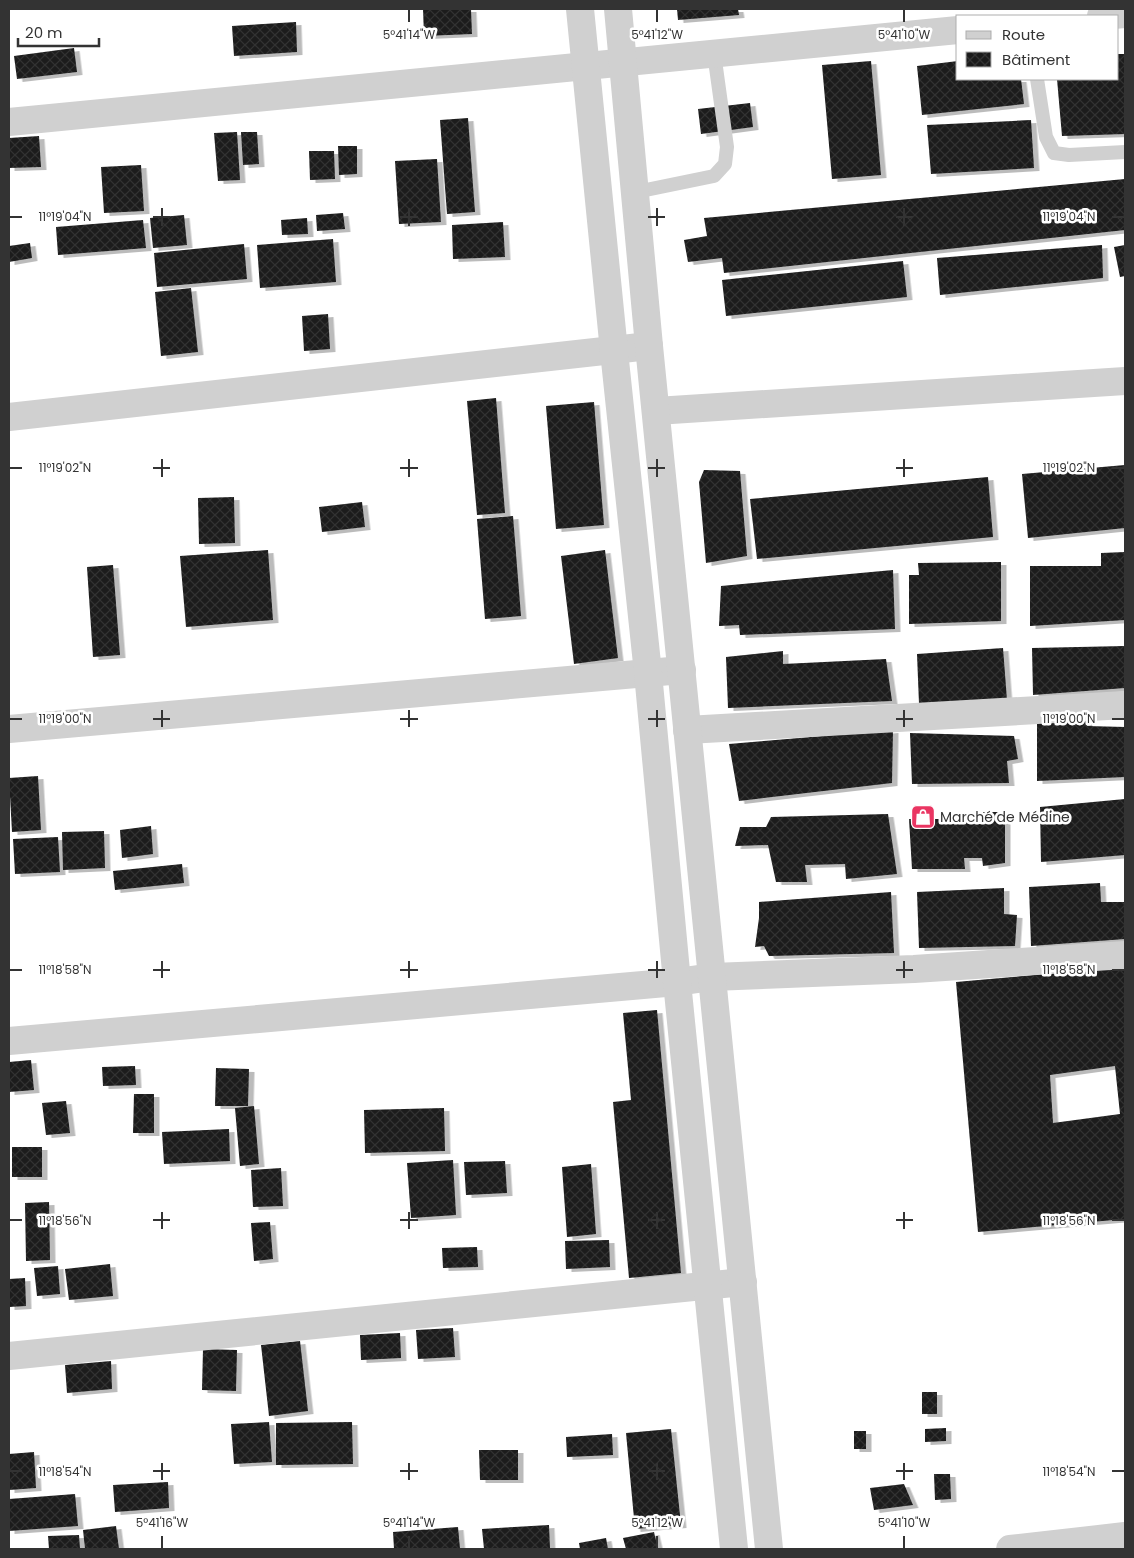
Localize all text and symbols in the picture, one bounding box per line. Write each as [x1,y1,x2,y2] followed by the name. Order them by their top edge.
[18,15,99,47] scale bar
[956,15,1119,80] legend
[25,22,63,43] text: 20 m
[1002,24,1045,45] text: Route
[383,26,435,43] text: 5°41'14"W
[631,26,683,43] text: 5°41'12"W
[878,26,930,43] text: 5°41'10"W
[1002,49,1070,70] text: Bâtiment
[39,208,91,225] text: 11°19'04"N
[1043,208,1095,225] text: 11°19'04"N
[39,459,91,476] text: 11°19'02"N
[1043,459,1095,476] text: 11°19'02"N
[39,710,91,727] text: 11°19'00"N
[1043,710,1095,727] text: 11°19'00"N
[910,804,936,830] shop icon: Marché de Médine
[940,807,1070,827] place label: Marché de Médine
[39,961,91,978] text: 11°18'58"N
[1043,961,1095,978] text: 11°18'58"N
[38,1212,92,1229] text: 11°18'56"N
[1042,1212,1096,1229] text: 11°18'56"N
[39,1463,91,1480] text: 11°18'54"N
[1043,1463,1095,1480] text: 11°18'54"N
[136,1514,188,1531] text: 5°41'16"W
[383,1514,435,1531] text: 5°41'14"W
[631,1514,683,1531] text: 5°41'12"W
[878,1514,930,1531] text: 5°41'10"W

